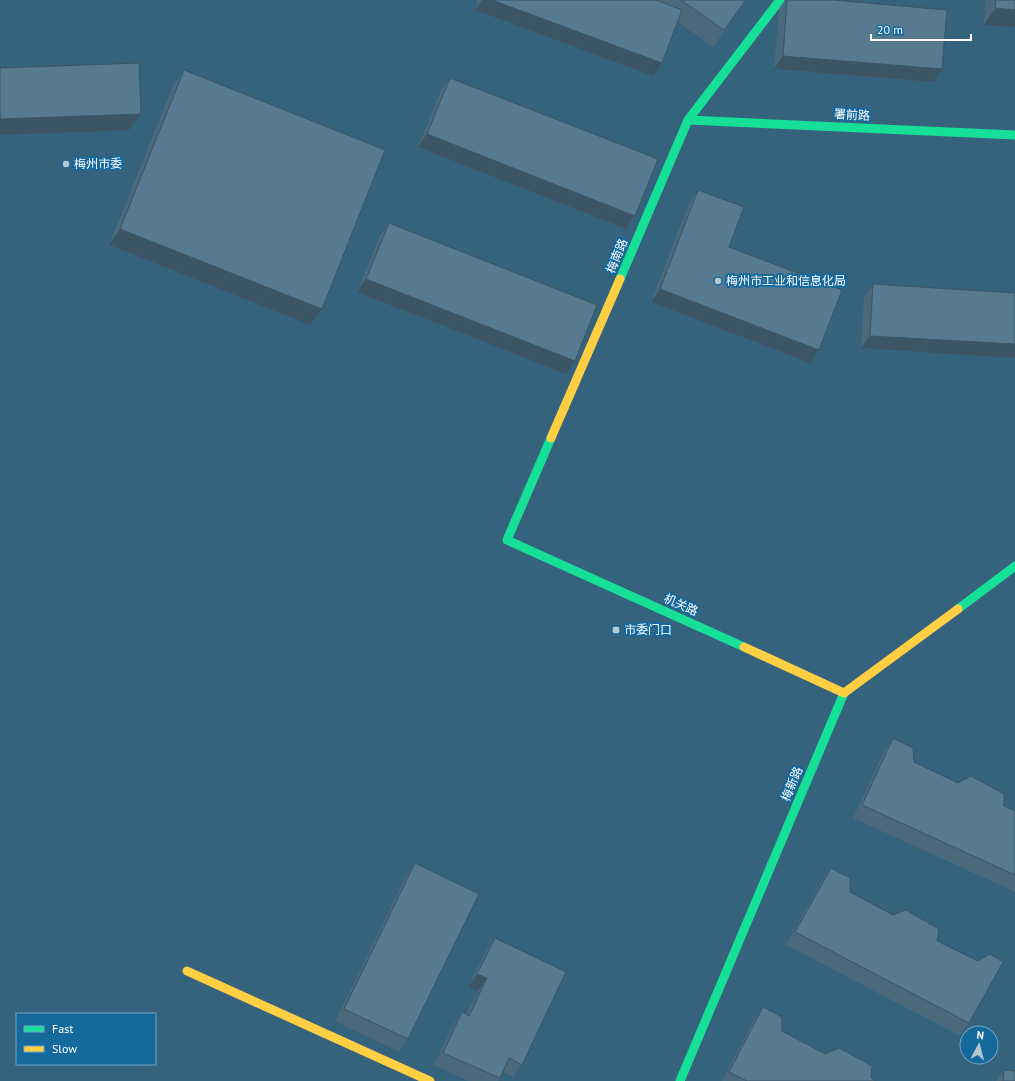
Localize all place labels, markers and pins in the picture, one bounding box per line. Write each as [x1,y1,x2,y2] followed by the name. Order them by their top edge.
[74,156,122,171] place label: 梅州市委
[61,159,71,169] marker: 梅州市委
[726,273,846,288] place label: 梅州市工业和信息化局
[713,276,723,286] marker: 梅州市工业和信息化局
[624,622,672,637] place label: 市委门口
[611,625,621,635] marker: 市委门口

